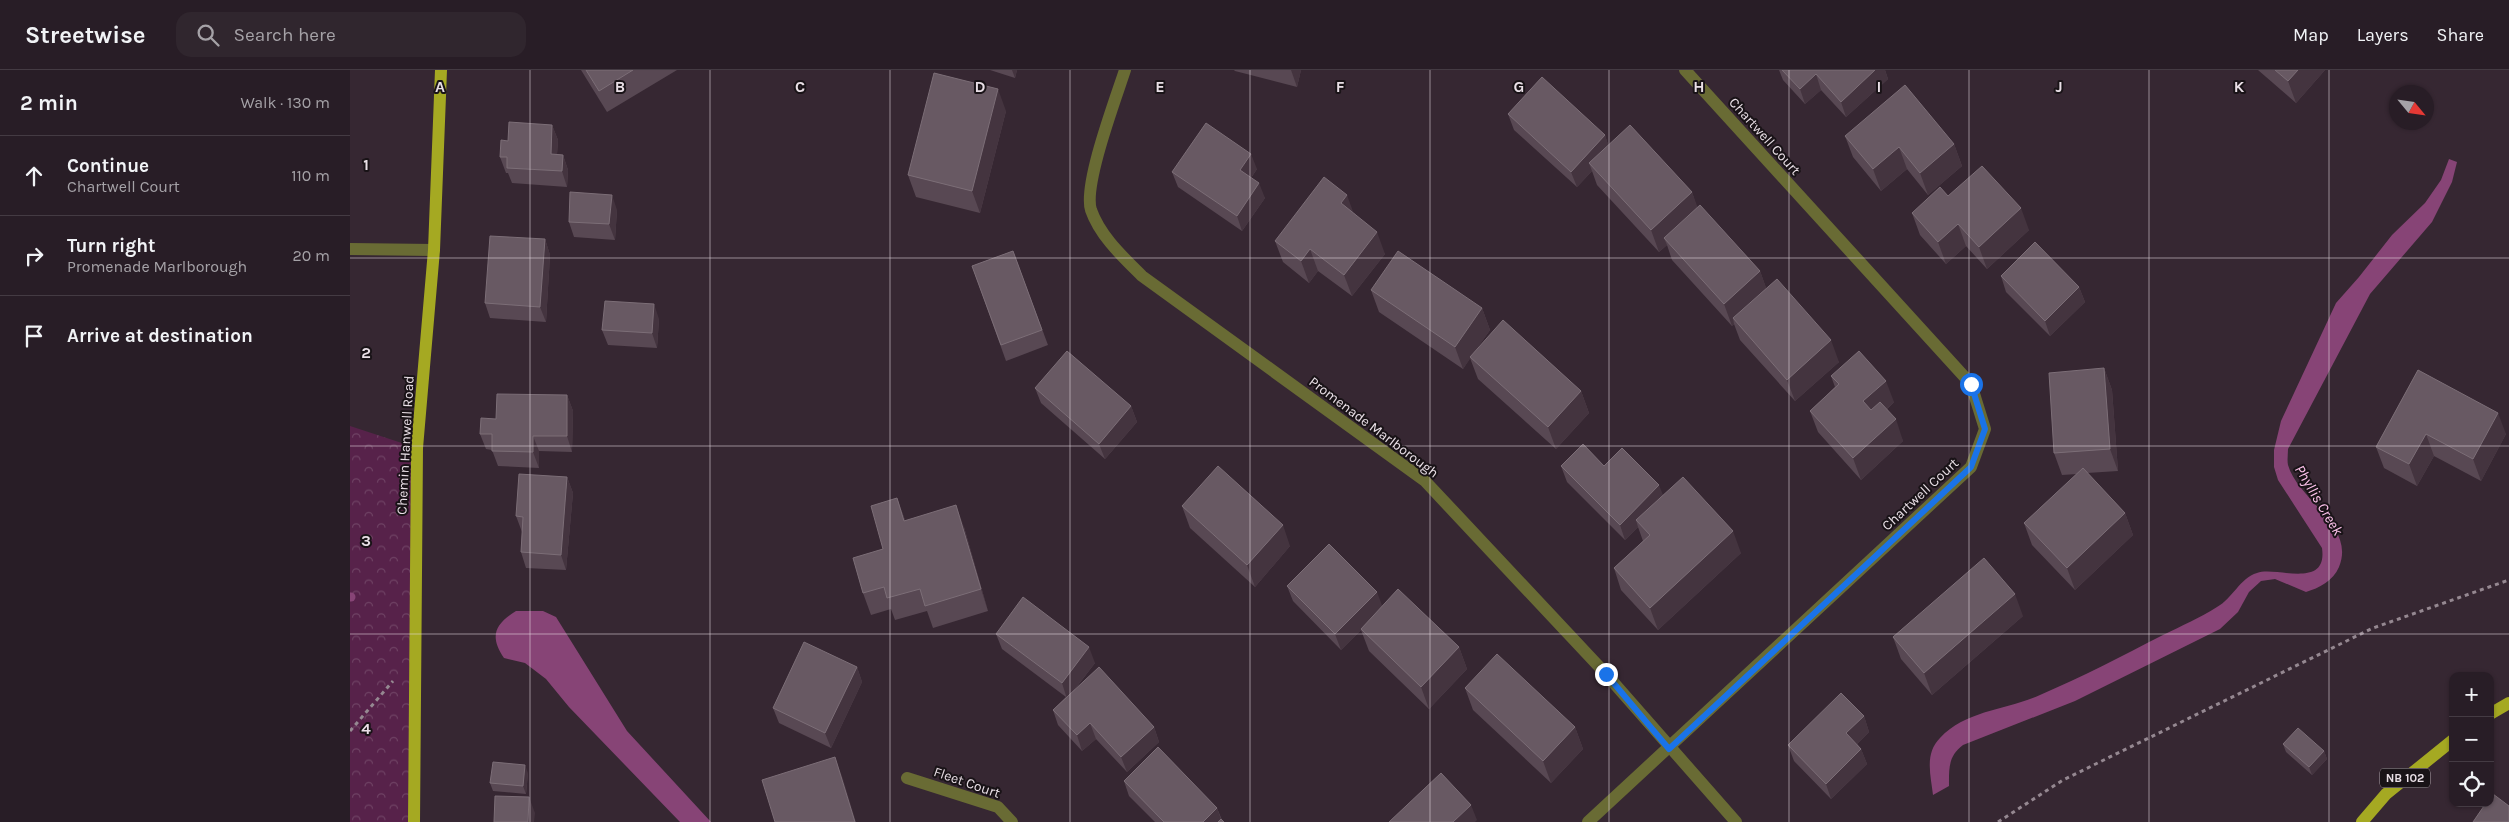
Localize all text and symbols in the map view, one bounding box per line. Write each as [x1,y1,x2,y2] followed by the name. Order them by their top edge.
[176,12,526,57] search box
[25,21,146,49] text: Streetwise
[194,21,222,49] icon: search
[234,24,336,46] text: Search here
[2293,24,2329,46] text: Map
[2357,24,2409,46] text: Layers
[2437,24,2484,46] text: Share
[435,77,445,96] text: A
[615,77,625,96] text: B
[795,77,805,96] text: C
[975,77,986,96] text: D
[1155,77,1165,96] text: E
[1336,77,1345,96] text: F
[1514,77,1524,96] text: G
[1693,77,1705,96] text: H
[1877,77,1881,96] text: I
[2055,77,2063,96] text: J
[2234,77,2245,96] text: K
[2389,85,2434,130] north arrow
[20,91,78,115] text: 2 min
[240,93,330,112] text: Walk · 130 m
[1725,94,1804,179] street label: Chartwell Court
[67,155,149,177] text: Continue
[363,155,369,174] text: 1
[20,162,48,190] icon: ahead
[291,166,330,185] text: 110 m
[67,177,180,196] text: Chartwell Court
[67,235,156,257] text: Turn right
[20,242,48,270] icon: right
[292,246,330,265] text: 20 m
[67,257,247,276] text: Promenade Marlborough
[20,322,48,350] icon: arrive
[67,325,253,347] text: Arrive at destination
[361,343,371,362] text: 2
[1306,373,1442,482] street label: Promenade Marlborough
[1960,373,1983,396] route start
[393,375,418,515] street label: Chemin Hanwell Road
[1878,455,1962,534] street label: Chartwell Court
[2291,461,2347,539] water label: Phyllis Creek
[361,531,371,550] text: 3
[1595,663,1618,686] route end
[2449,672,2494,807] map controls
[2449,672,2494,717] button: +
[2449,717,2494,762] button: −
[361,719,371,738] text: 4
[2449,762,2494,807] button: locate
[931,763,1002,802] street label: Fleet Court
[2380,768,2430,788] road number: NB 102

